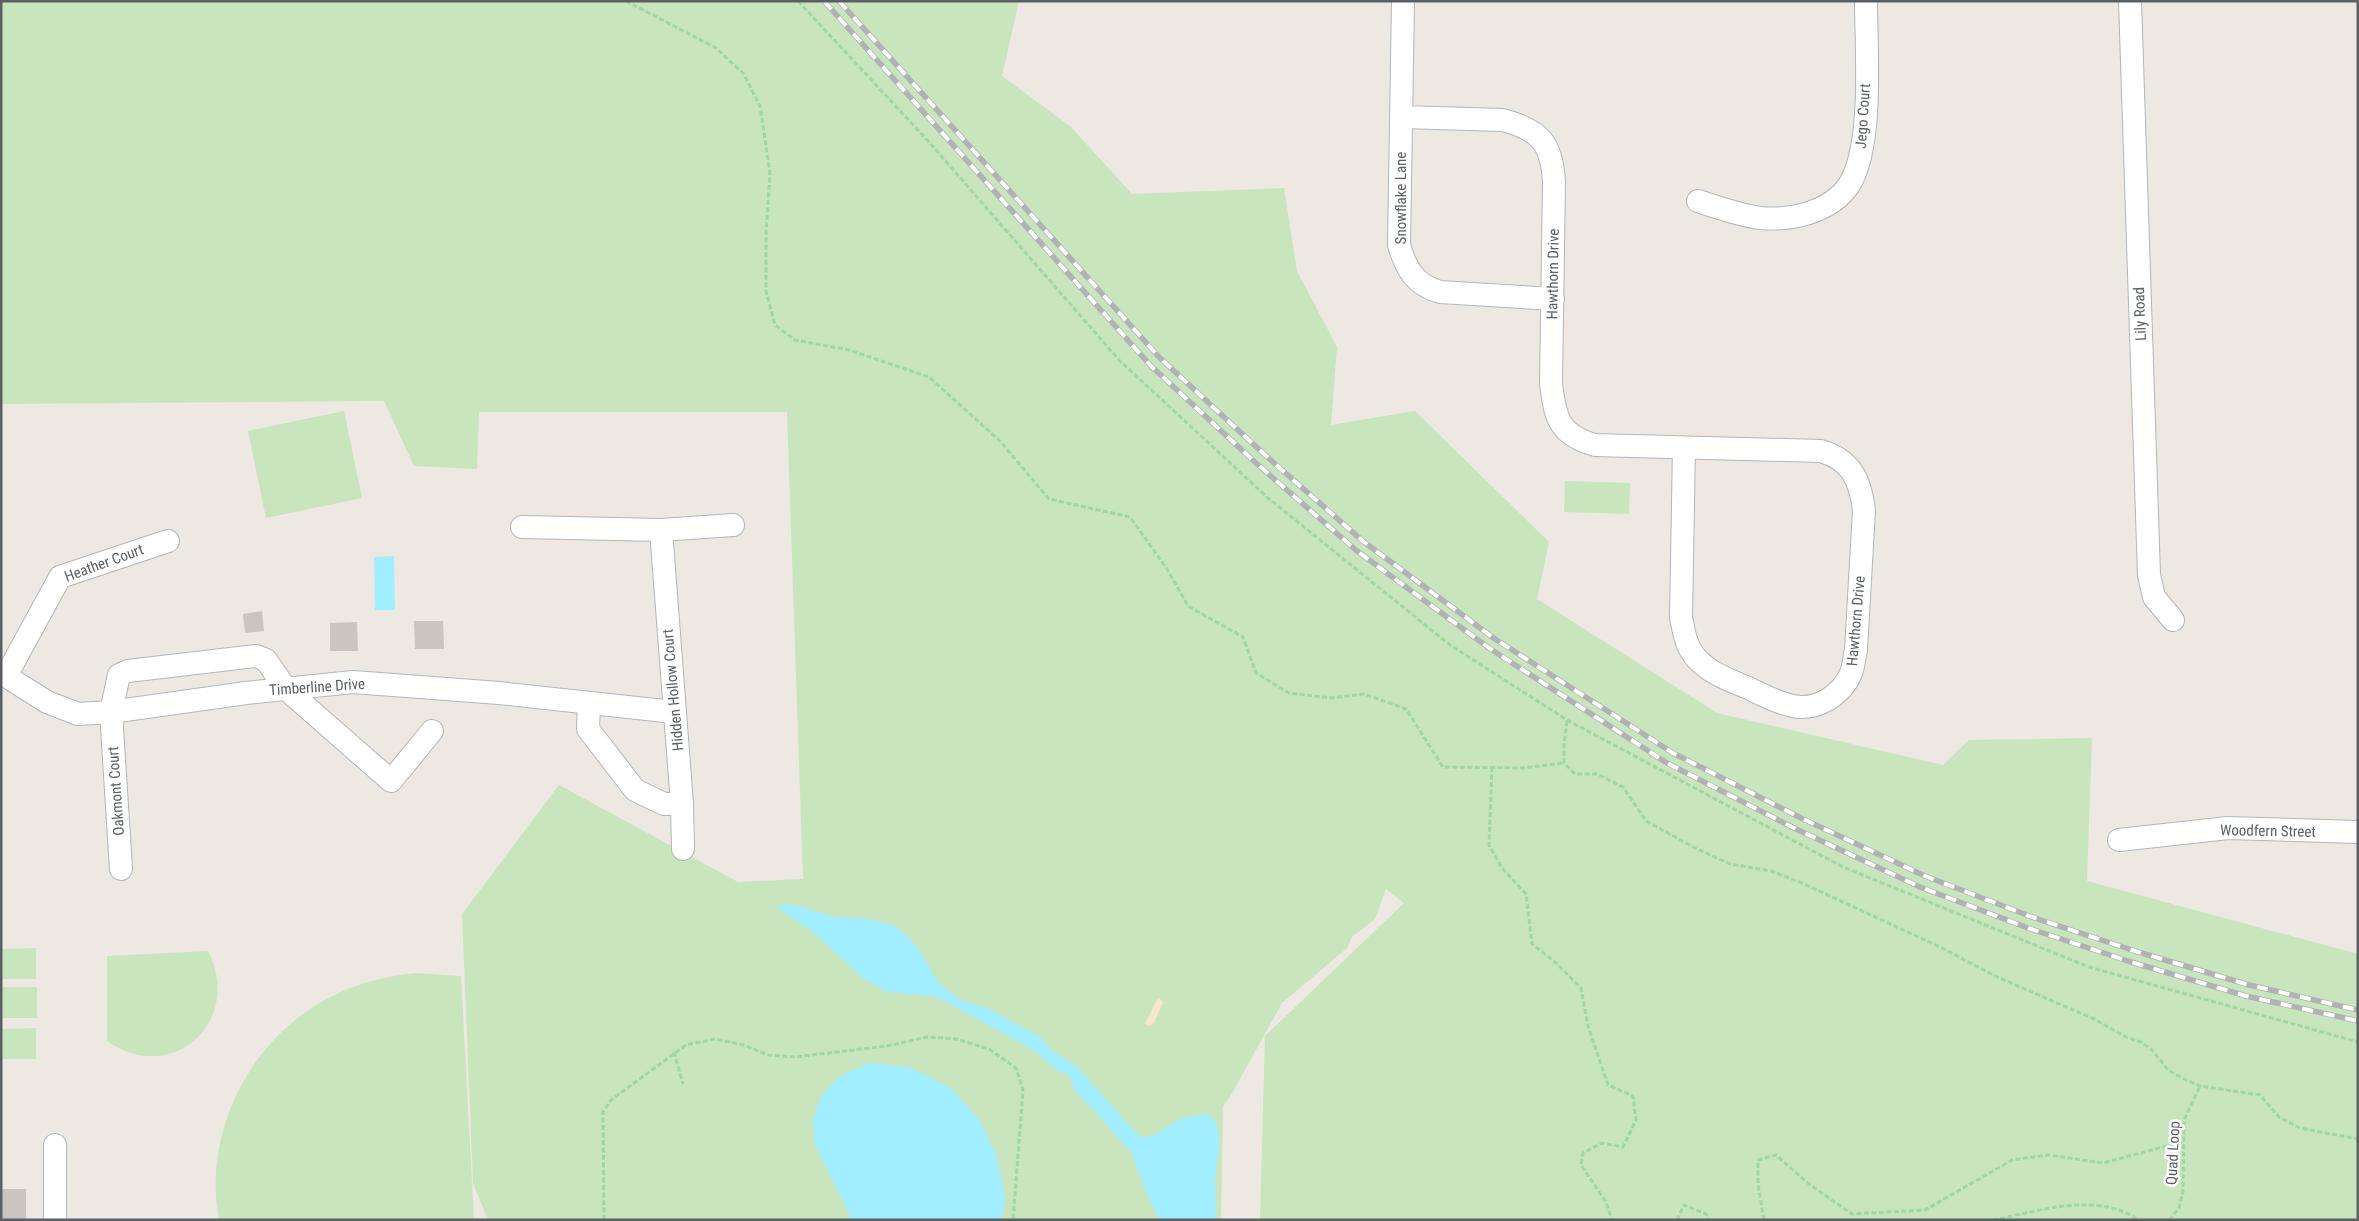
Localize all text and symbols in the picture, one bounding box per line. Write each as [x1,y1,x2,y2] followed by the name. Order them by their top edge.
[1852,83,1874,149] street label: Jego Court
[1392,152,1410,244] street label: Snowflake Lane
[1543,229,1563,319] street label: Hawthorn Drive
[2130,287,2150,341] street label: Lily Road
[62,540,146,586] street label: Heather Court
[1843,575,1869,667] street label: Hawthorn Drive
[659,628,687,752] street label: Hidden Hollow Court
[268,675,366,699] street label: Timberline Drive
[104,746,128,836] street label: Oakmont Court
[2220,821,2316,841] street label: Woodfern Street
[2162,1121,2184,1185] street label: Quad Loop

